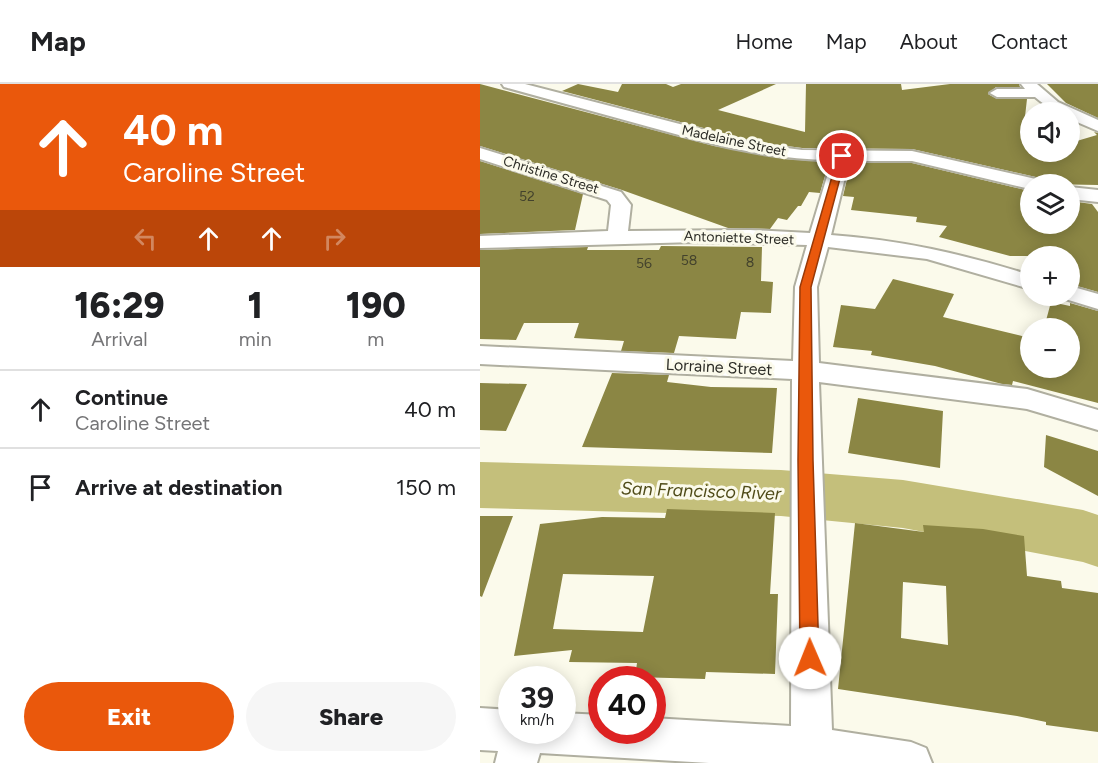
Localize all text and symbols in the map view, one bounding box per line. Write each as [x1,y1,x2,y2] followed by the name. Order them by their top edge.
[30,24,86,58] text: Map
[736,29,793,54] text: Home
[826,29,867,54] text: Map
[900,29,958,54] text: About
[991,29,1068,54] text: Contact
[1020,102,1080,378] map controls
[1020,102,1080,162] button: sound
[123,105,223,156] text: 40 m
[24,108,102,186] icon: ahead
[680,122,788,160] street label: Madelaine Street
[816,130,867,181] pin
[825,139,858,172] icon: arrive
[501,152,601,198] street label: Christine Street
[123,156,305,189] text: Caroline Street
[1020,174,1080,234] button: layers
[519,188,535,205] house number: 52
[129,222,162,255] icon: left
[192,222,225,255] icon: ahead
[255,222,288,255] icon: ahead
[318,222,351,255] icon: right
[684,228,794,248] street label: Antoniette Street
[1020,246,1080,306] button: +
[681,252,697,269] house number: 58
[746,254,754,271] house number: 8
[636,255,652,272] house number: 56
[74,284,165,327] text: 16:29
[248,284,263,327] text: 1
[346,284,406,327] text: 190
[1020,318,1080,378] button: −
[91,327,148,351] text: Arrival
[239,327,272,351] text: min
[367,327,384,351] text: m
[665,355,773,379] street label: Lorraine Street
[75,384,168,411] text: Continue
[24,393,57,426] icon: ahead
[404,396,456,423] text: 40 m
[75,411,210,435] text: Caroline Street
[24,471,57,504] icon: arrive
[75,474,283,501] text: Arrive at destination
[396,474,456,501] text: 150 m
[621,477,782,505] water label: San Francisco River
[778,626,842,690] position arrow
[588,666,666,744] speed limit sign: 40
[520,679,554,716] text: 39
[24,682,234,751] button: Exit
[246,682,456,751] button: Share
[520,711,554,729] text: km/h

